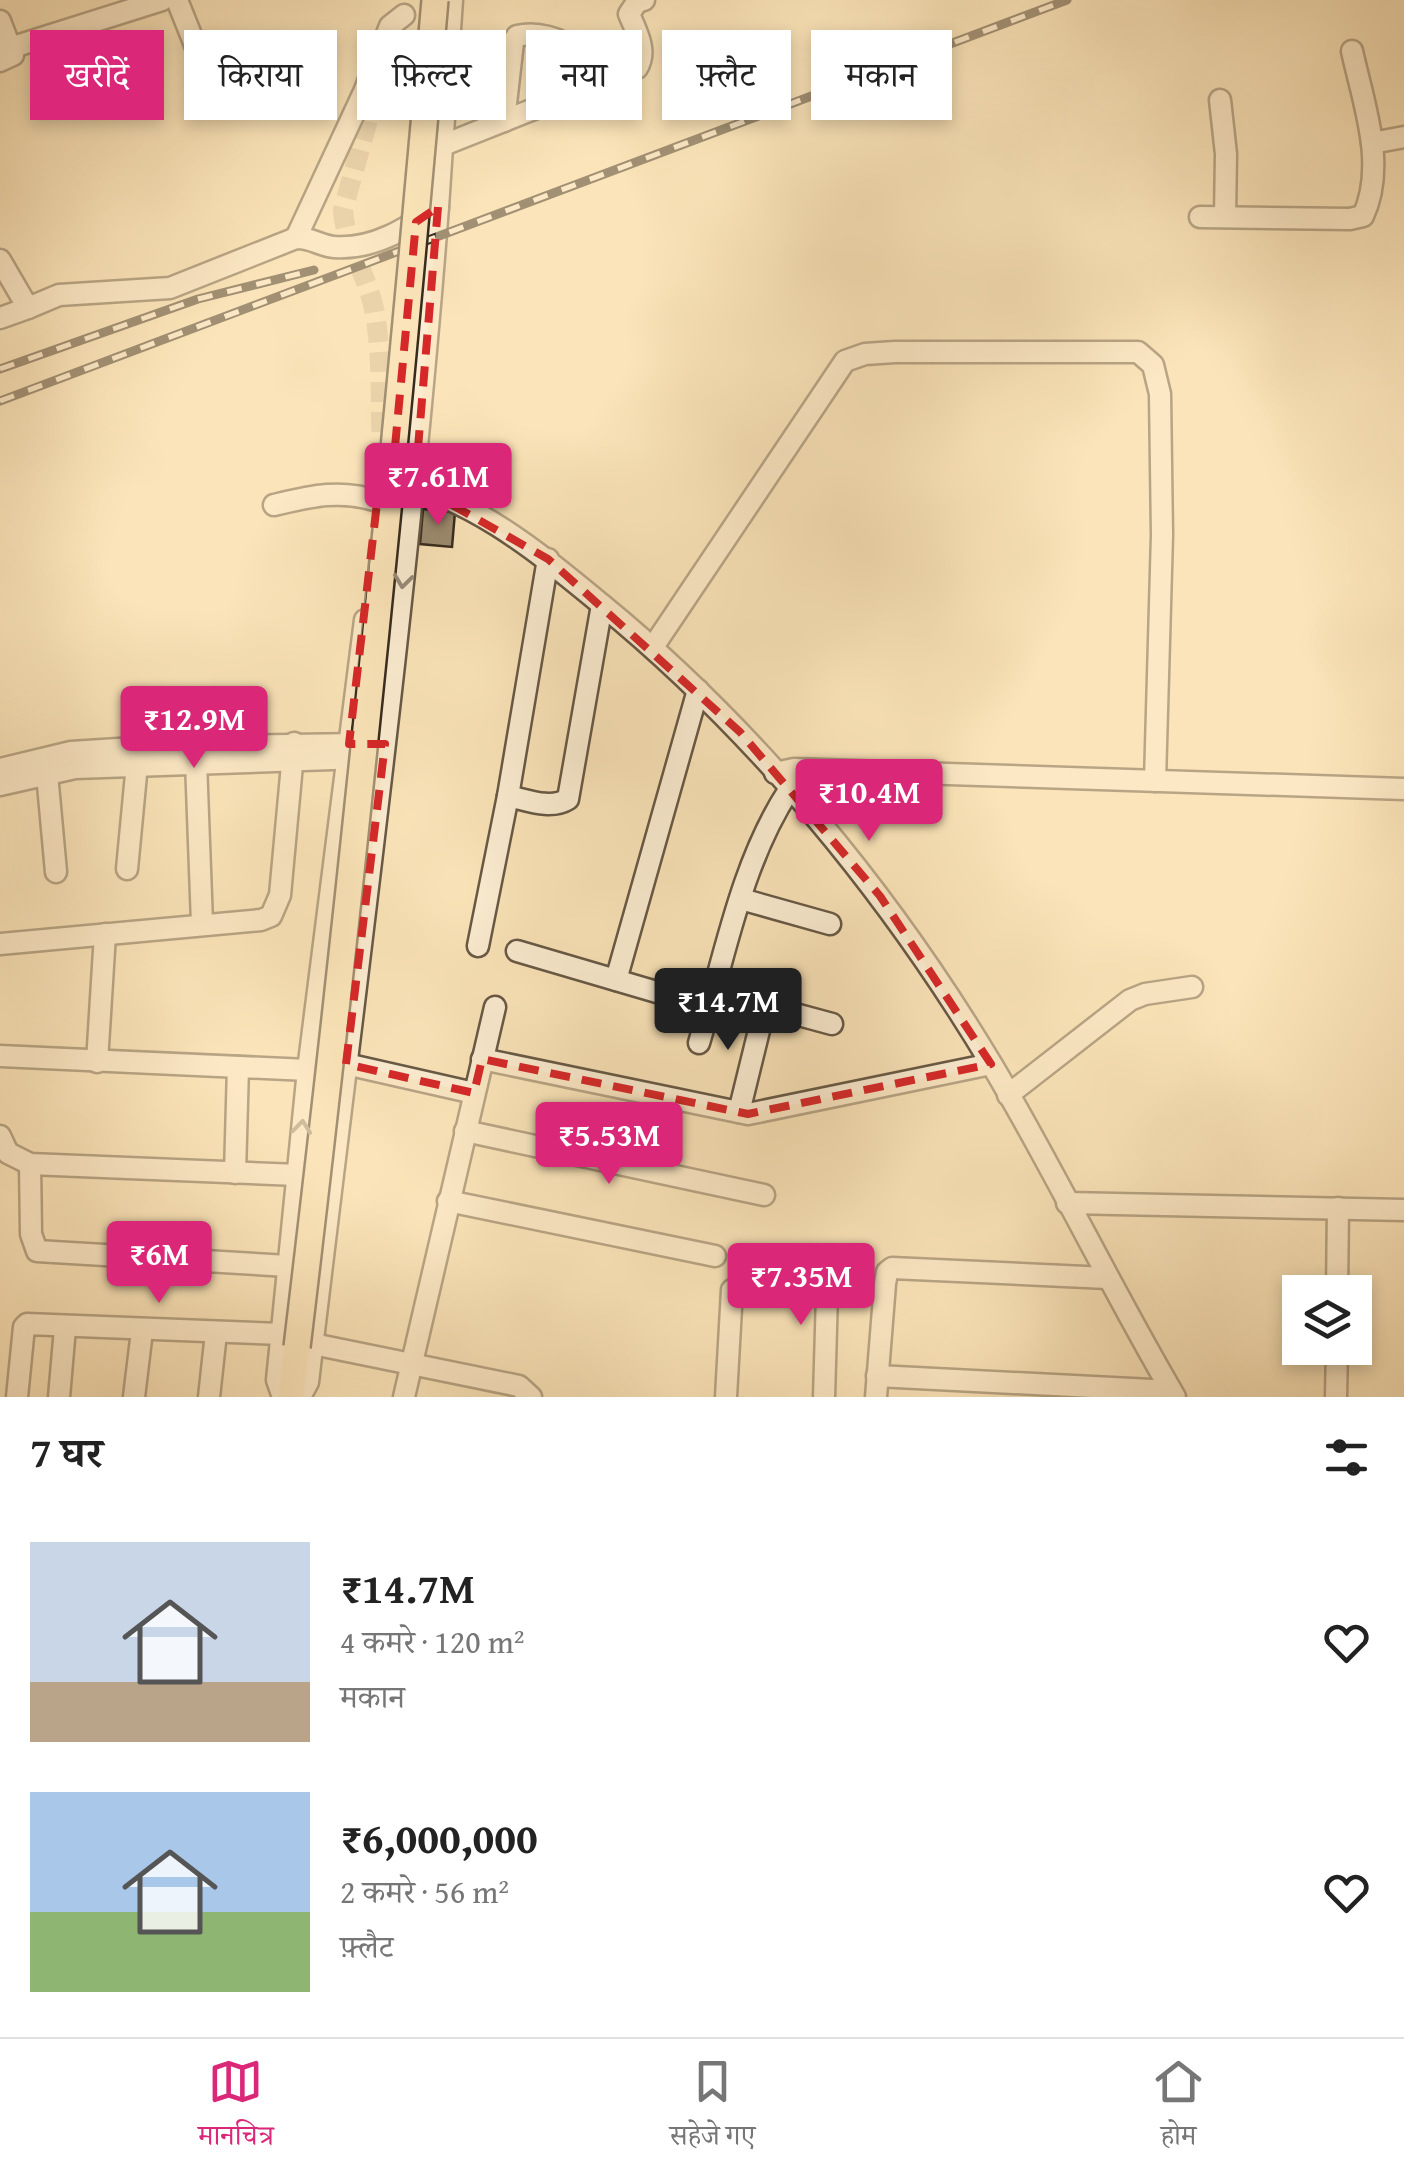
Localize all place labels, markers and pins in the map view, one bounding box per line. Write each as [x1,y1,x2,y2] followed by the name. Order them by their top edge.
[357,443,519,528] pin: ₹7.61M
[113,686,275,771] pin: ₹12.9M
[788,759,950,844] pin: ₹10.4M
[647,968,809,1053] pin: ₹14.7M
[528,1102,690,1187] pin: ₹5.53M
[111,1221,207,1306] pin: ₹6M
[720,1243,882,1328] pin: ₹7.35M

